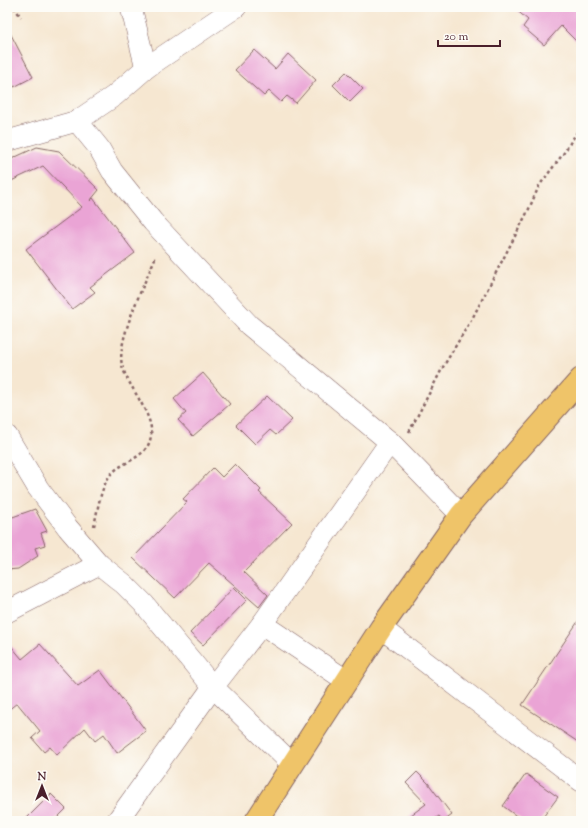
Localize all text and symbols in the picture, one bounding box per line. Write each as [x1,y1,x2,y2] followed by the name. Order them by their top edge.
[438,22,500,48] scale bar
[444,28,469,46] text: 20 m
[22,766,62,806] north arrow
[37,769,47,785] text: N

